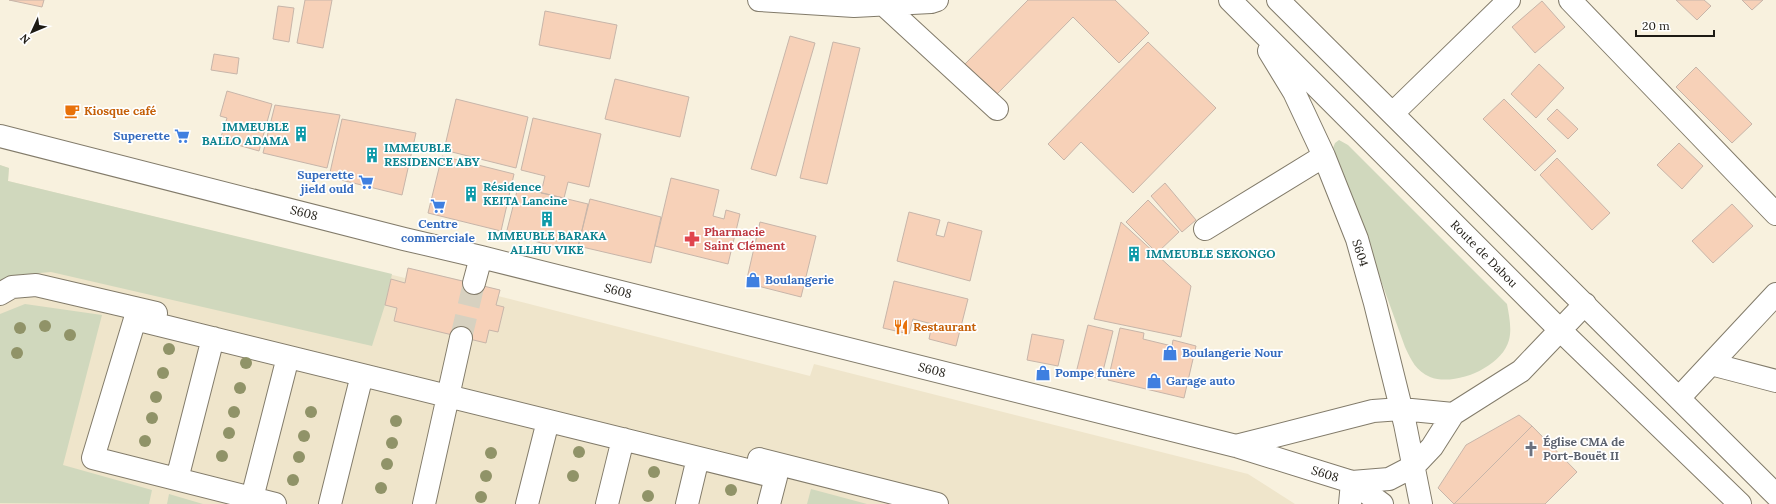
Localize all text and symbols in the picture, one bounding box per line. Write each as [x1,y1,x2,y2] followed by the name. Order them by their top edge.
[12,12,52,52] north arrow
[1636,12,1714,38] scale bar
[1642,18,1670,33] text: 20 m
[16,31,33,47] text: N
[63,102,81,120] cafe icon: Kiosque café
[84,103,157,118] place label: Kiosque café
[202,119,289,148] place label: IMMEUBLE BALLO ADAMA
[292,125,310,143] building icon: IMMEUBLE BALLO ADAMA
[173,127,191,145] supermarket icon: Superette
[113,128,171,143] place label: Superette
[384,140,480,169] place label: IMMEUBLE RESIDENCE ABY
[363,146,381,164] building icon: IMMEUBLE RESIDENCE ABY
[297,167,355,196] place label: Superette jield ould
[357,173,375,191] supermarket icon: Superette jield ould
[483,179,568,208] place label: Résidence KEITA Lancine
[462,185,480,203] building icon: Résidence KEITA Lancine
[429,197,447,215] supermarket icon: Centre commerciale
[289,202,320,223] street label: S608
[538,210,556,228] building icon: IMMEUBLE BARAKA ALLHU VIKE
[401,216,475,245] place label: Centre commerciale
[1448,217,1521,290] street label: Route de Dabou
[704,224,787,253] place label: Pharmacie Saint Clément
[488,228,606,257] place label: IMMEUBLE BARAKA ALLHU VIKE
[683,230,701,248] pharmacy icon: Pharmacie Saint Clément
[1349,237,1372,269] street label: S604
[1125,245,1143,263] building icon: IMMEUBLE SEKONGO
[1146,246,1276,261] place label: IMMEUBLE SEKONGO
[744,271,762,289] shop icon: Boulangerie
[765,272,835,287] place label: Boulangerie
[603,280,634,301] street label: S608
[892,318,910,336] restaurant icon: Restaurant
[913,319,978,334] place label: Restaurant
[1161,344,1179,362] shop icon: Boulangerie Nour
[1182,345,1283,360] place label: Boulangerie Nour
[917,359,948,380] street label: S608
[1034,364,1052,382] shop icon: Pompe funère
[1055,365,1136,380] place label: Pompe funère
[1145,372,1163,390] shop icon: Garage auto
[1166,373,1235,388] place label: Garage auto
[1543,434,1625,463] place label: Église CMA de Port-Bouët II
[1522,440,1540,458] church icon: Église CMA de Port-Bouët II
[1310,462,1341,485] street label: S608

